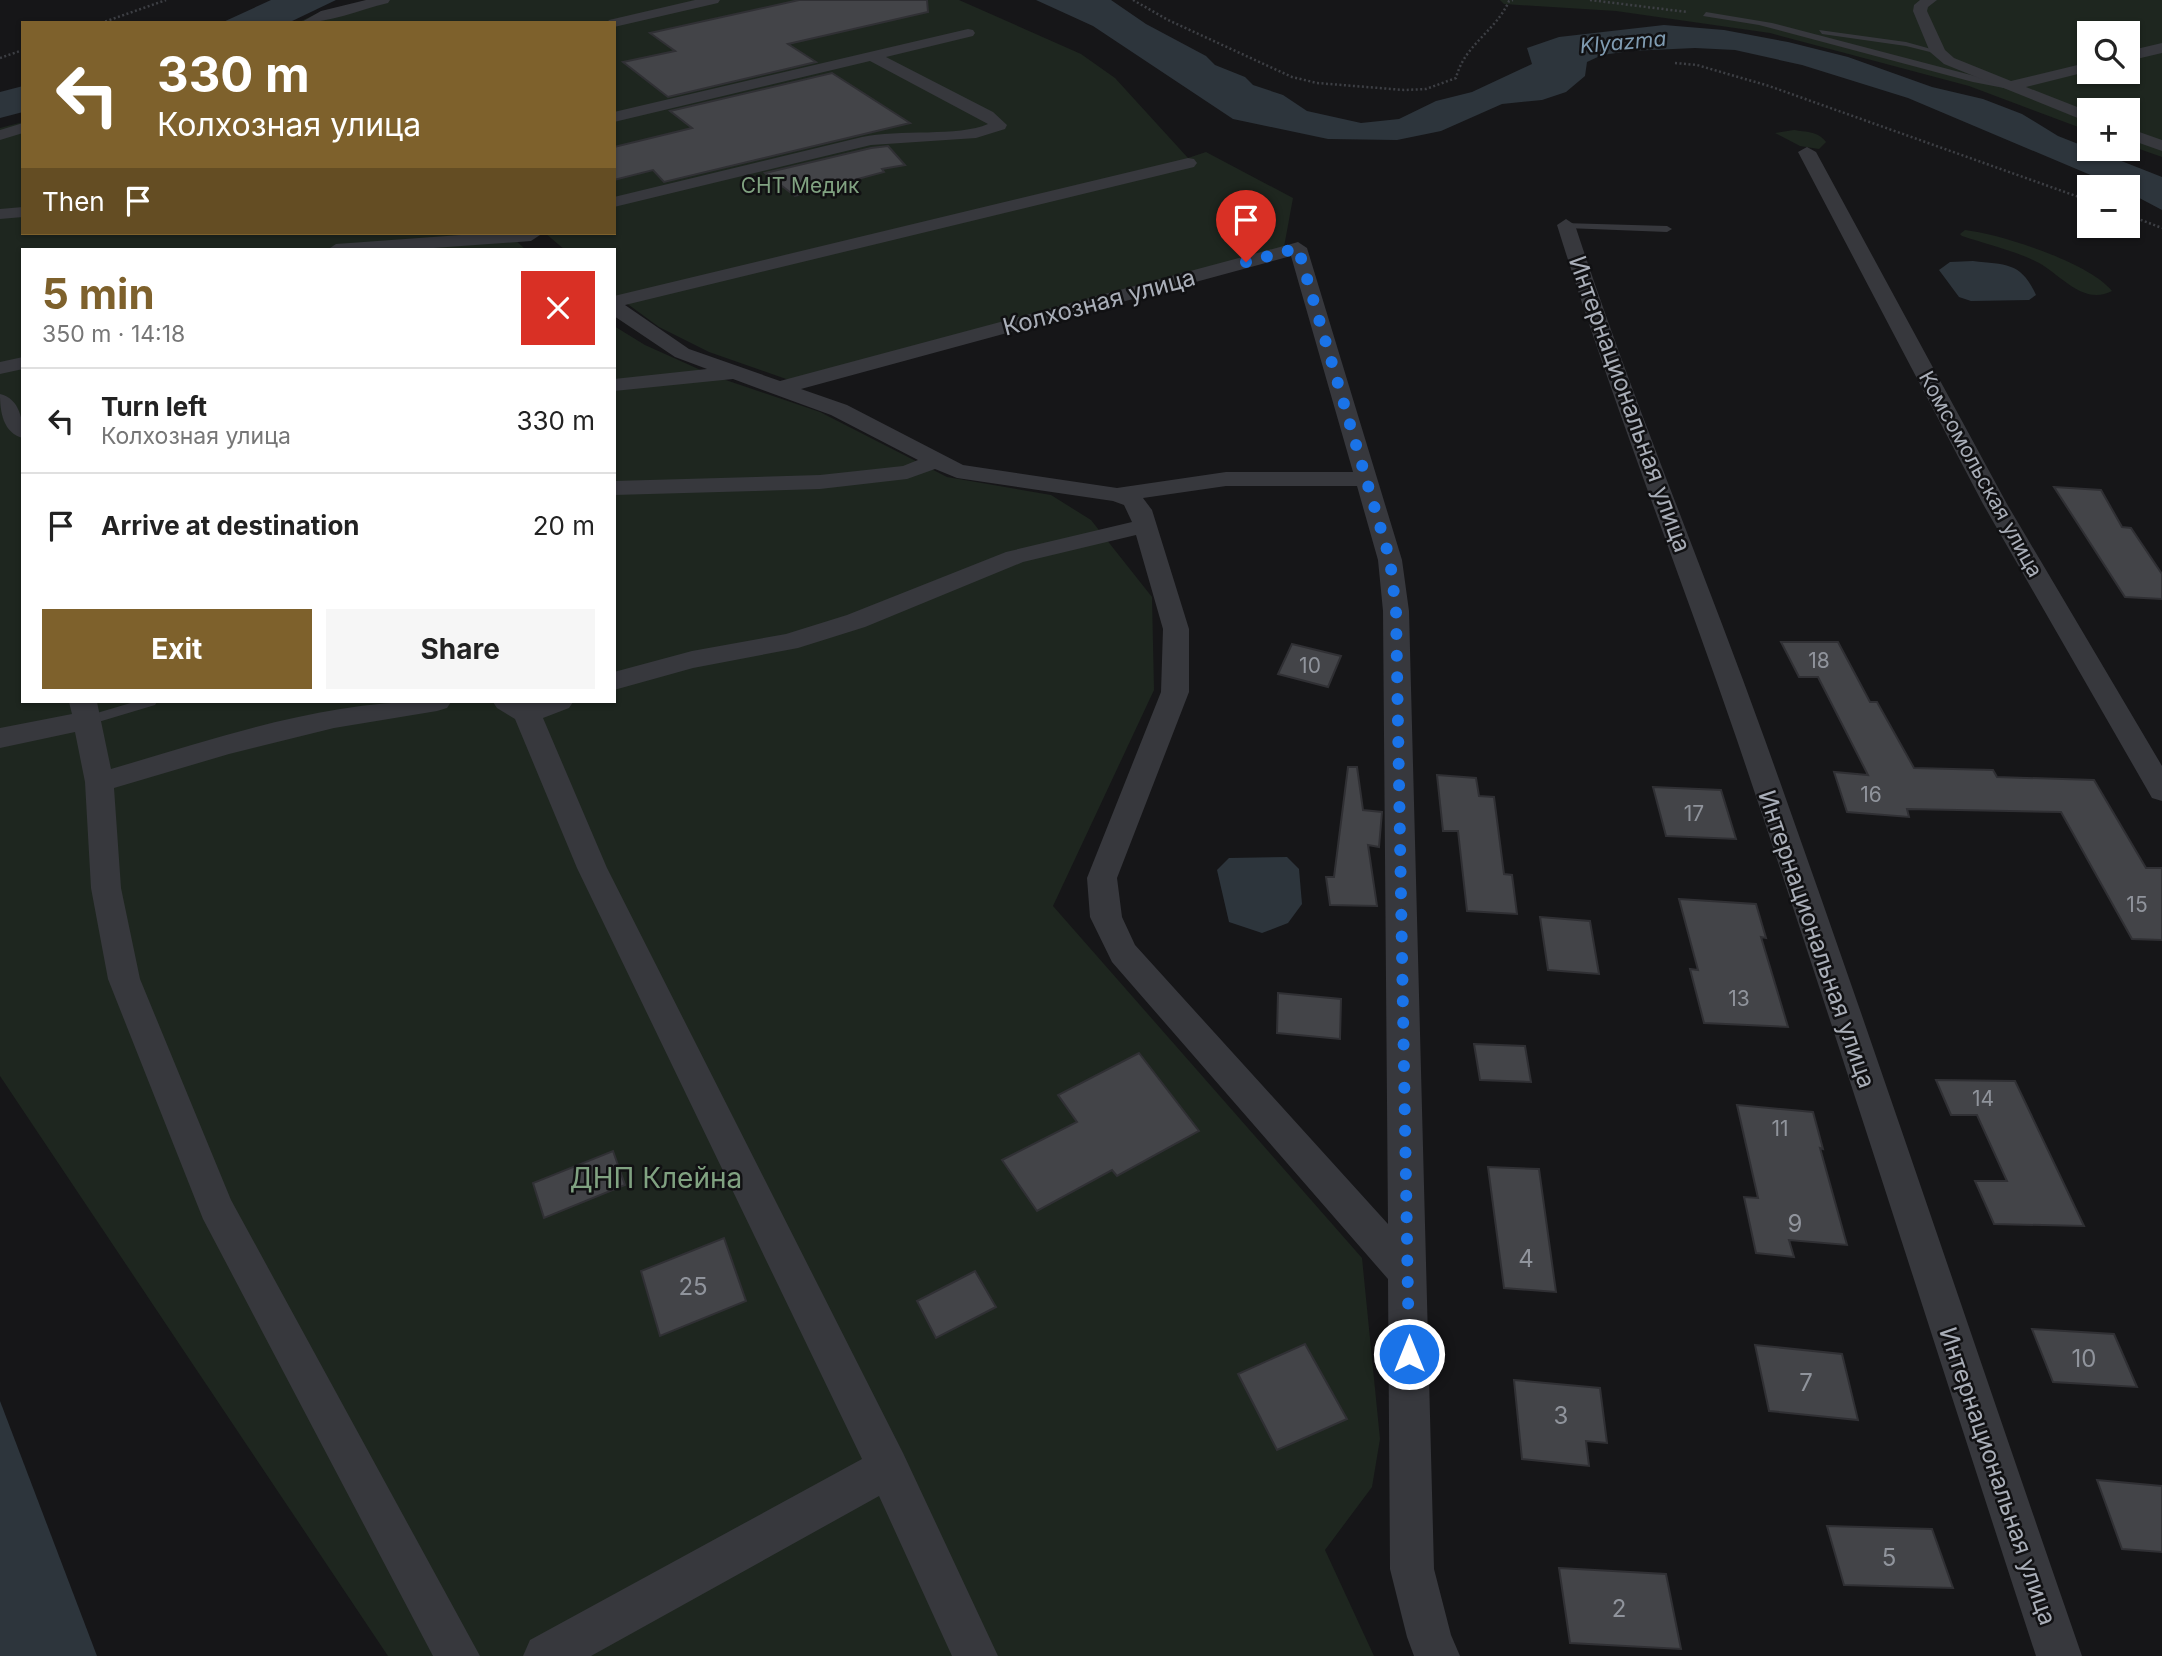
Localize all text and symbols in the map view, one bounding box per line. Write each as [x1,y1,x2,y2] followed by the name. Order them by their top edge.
[2077,21,2140,238] map controls
[2077,21,2140,84] button: search
[1579,26,1667,58] water label: Klyazma
[157,45,310,104] text: 330 m
[42,49,133,140] icon: left
[2077,98,2140,161] button: +
[157,105,421,144] text: Колхозная улица
[741,173,860,198] park label: СНТ Медик
[2077,175,2140,238] button: −
[119,182,157,220] icon: arrive
[42,186,105,217] text: Then
[1216,190,1276,262] pin
[1227,201,1265,239] icon: arrive
[1563,252,1697,556] street label: Интернациональная улица
[1000,262,1198,342] street label: Колхозная улица
[42,268,155,319] text: 5 min
[521,271,595,345] button: close
[42,320,185,348] text: 350 m · 14:18
[1914,367,2048,581] street label: Комсомольская улица
[101,391,207,422] text: Turn left
[42,402,80,440] icon: left
[516,405,595,436] text: 330 m
[101,422,291,450] text: Колхозная улица
[42,507,80,545] icon: arrive
[101,510,360,541] text: Arrive at destination
[533,510,595,541] text: 20 m
[42,609,312,689] button: Exit
[326,609,595,689] button: Share
[1808,648,1830,673] house number: 18
[1299,653,1321,678] house number: 10
[1860,782,1882,807] house number: 16
[1752,786,1882,1092] street label: Интернациональная улица
[1684,801,1704,826] house number: 17
[2126,892,2148,917] house number: 15
[1728,986,1750,1011] house number: 13
[1972,1086,1994,1111] house number: 14
[1771,1116,1789,1141] house number: 11
[570,1161,742,1195] park label: ДНП Клейна
[1788,1209,1802,1238] house number: 9
[1518,1244,1534,1273] house number: 4
[678,1272,708,1301] house number: 25
[1372,1317,1446,1391] position arrow
[1933,1323,2063,1629] street label: Интернациональная улица
[2072,1344,2096,1373] house number: 10
[1799,1368,1813,1397] house number: 7
[1554,1401,1568,1430] house number: 3
[1882,1543,1896,1572] house number: 5
[1612,1594,1626,1623] house number: 2

